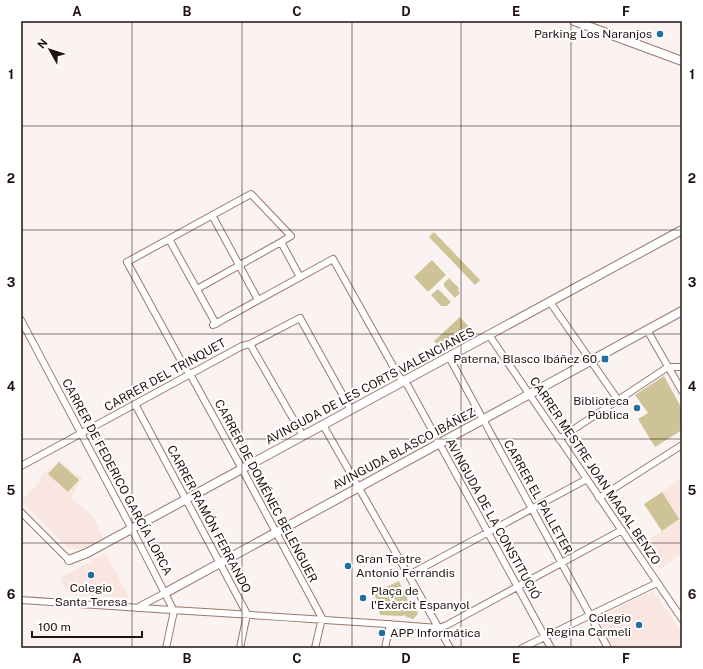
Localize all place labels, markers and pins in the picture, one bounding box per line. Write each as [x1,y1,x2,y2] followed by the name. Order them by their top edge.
[534,27,652,41] place label: Parking Los Naranjos
[655,29,665,39] marker: Parking Los Naranjos
[453,352,597,366] place label: Paterna, Blasco Ibáñez 60
[600,354,610,364] marker: Paterna, Blasco Ibáñez 60
[573,394,629,422] place label: Biblioteca Pública
[632,403,642,413] marker: Biblioteca Pública
[356,552,455,580] place label: Gran Teatre Antonio Ferrandis
[343,561,353,571] marker: Gran Teatre Antonio Ferrandis
[86,570,96,580] marker: Colegio Santa Teresa
[55,581,127,609] place label: Colegio Santa Teresa
[371,584,470,612] place label: Plaça de l'Exèrcit Espanyol
[358,593,368,603] marker: Plaça de l'Exèrcit Espanyol
[546,611,631,639] place label: Colegio Regina Carmeli
[634,620,644,630] marker: Colegio Regina Carmeli
[390,626,480,640] place label: APP Informática
[377,628,387,638] marker: APP Informática

